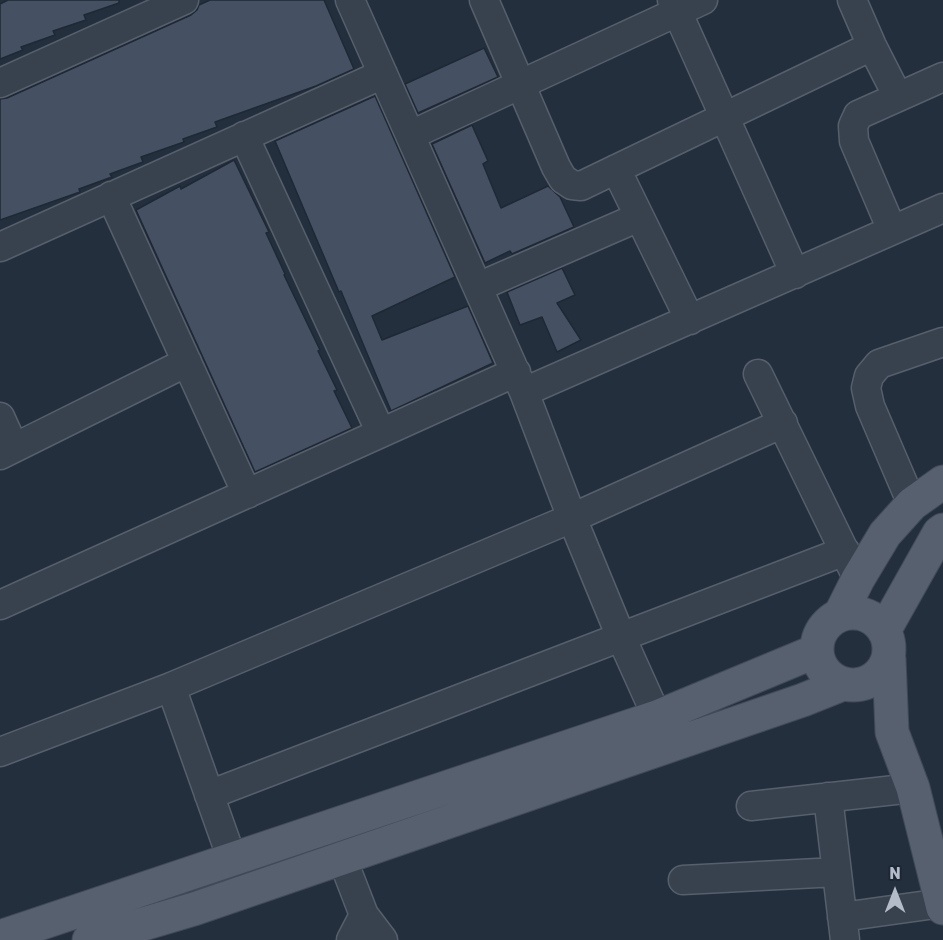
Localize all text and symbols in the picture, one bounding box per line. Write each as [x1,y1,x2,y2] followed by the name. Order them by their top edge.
[865,862,925,922] north arrow
[889,864,901,883] text: N

